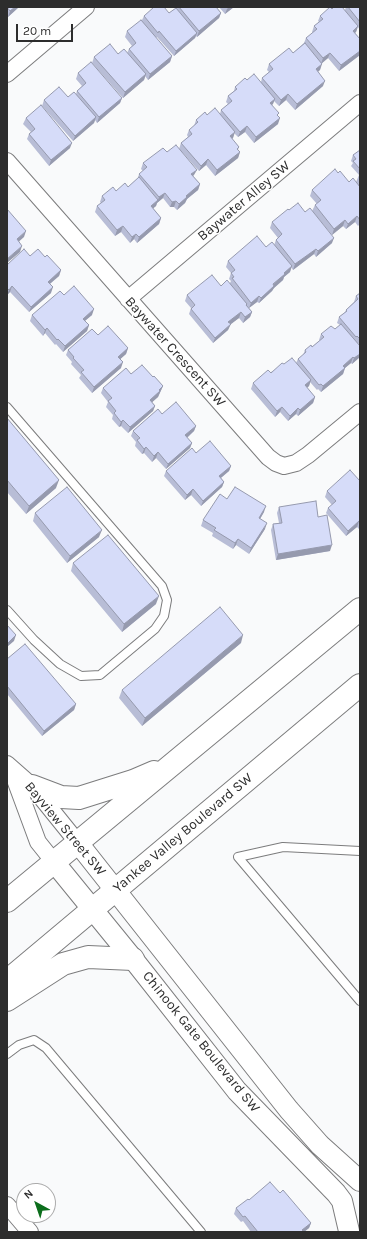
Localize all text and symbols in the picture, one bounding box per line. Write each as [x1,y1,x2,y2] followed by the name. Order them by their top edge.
[18,16,75,42] scale bar
[23,24,51,38] text: 20 m
[194,157,294,245] street label: Baywater Alley SW
[121,294,229,410] street label: Baywater Crescent SW
[110,770,256,896] street label: Yankee Valley Boulevard SW
[21,779,109,879] street label: Bayview Street SW
[139,968,263,1116] street label: Chinook Gate Boulevard SW
[16,1183,56,1223] north arrow
[21,1187,36,1202] text: N

